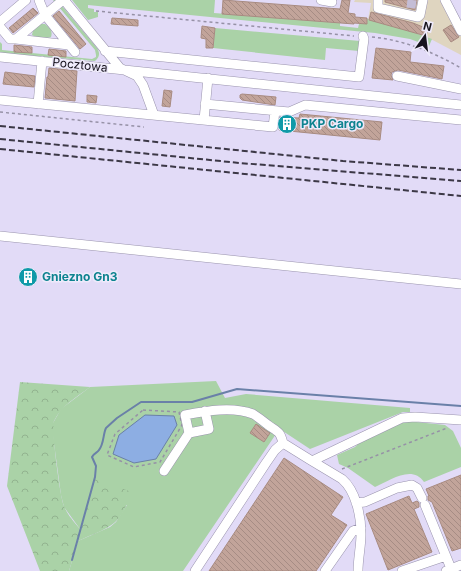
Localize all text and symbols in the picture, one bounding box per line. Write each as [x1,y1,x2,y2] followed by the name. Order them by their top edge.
[405,16,445,56] north arrow
[422,18,433,34] text: N
[52,54,108,75] street label: Pocztowa
[276,113,298,135] building icon: PKP Cargo
[301,116,363,131] place label: PKP Cargo
[17,266,39,288] building icon: Gniezno Gn3
[42,269,118,284] place label: Gniezno Gn3

